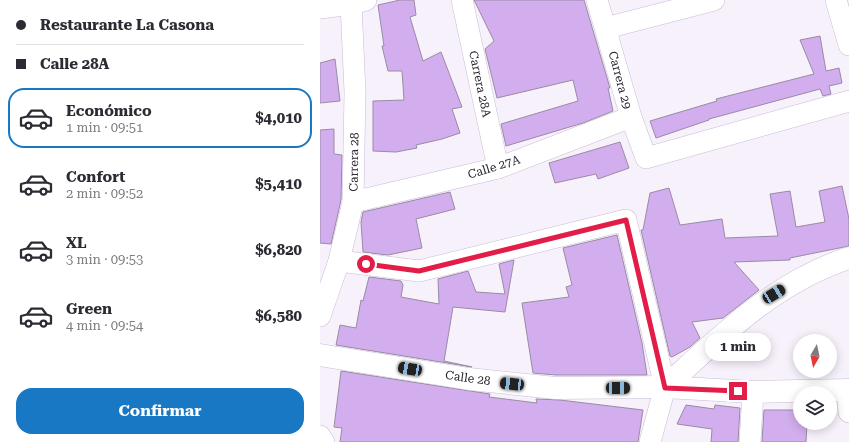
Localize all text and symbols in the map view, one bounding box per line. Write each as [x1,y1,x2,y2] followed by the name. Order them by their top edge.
[40,16,214,34] text: Restaurante La Casona
[466,49,494,119] street label: Carrera 28A
[606,50,634,111] street label: Carrera 29
[40,55,109,73] text: Calle 28A
[18,100,54,136] icon: car
[66,102,152,120] text: Económico
[255,109,302,127] text: $4,010
[66,120,143,135] text: 1 min · 09:51
[346,132,362,192] street label: Carrera 28
[466,152,522,182] street label: Calle 27A
[18,166,54,202] icon: car
[66,168,125,186] text: Confort
[255,175,302,193] text: $5,410
[66,186,143,201] text: 2 min · 09:52
[18,232,54,268] icon: car
[66,234,87,252] text: XL
[255,241,302,259] text: $6,820
[66,252,143,267] text: 3 min · 09:53
[357,255,375,273] route start
[761,283,787,305] car
[18,298,54,334] icon: car
[66,300,112,318] text: Green
[255,307,302,325] text: $6,580
[66,318,143,333] text: 4 min · 09:54
[705,333,771,361] callout: 1 min
[793,334,837,378] north arrow
[793,334,837,430] map controls
[720,339,756,354] text: 1 min
[397,361,423,377] car
[444,368,492,388] street label: Calle 28
[499,377,525,391] car
[606,382,630,394] car
[729,382,747,400] route end
[793,386,837,430] button: layers
[16,388,304,434] button: Confirmar

